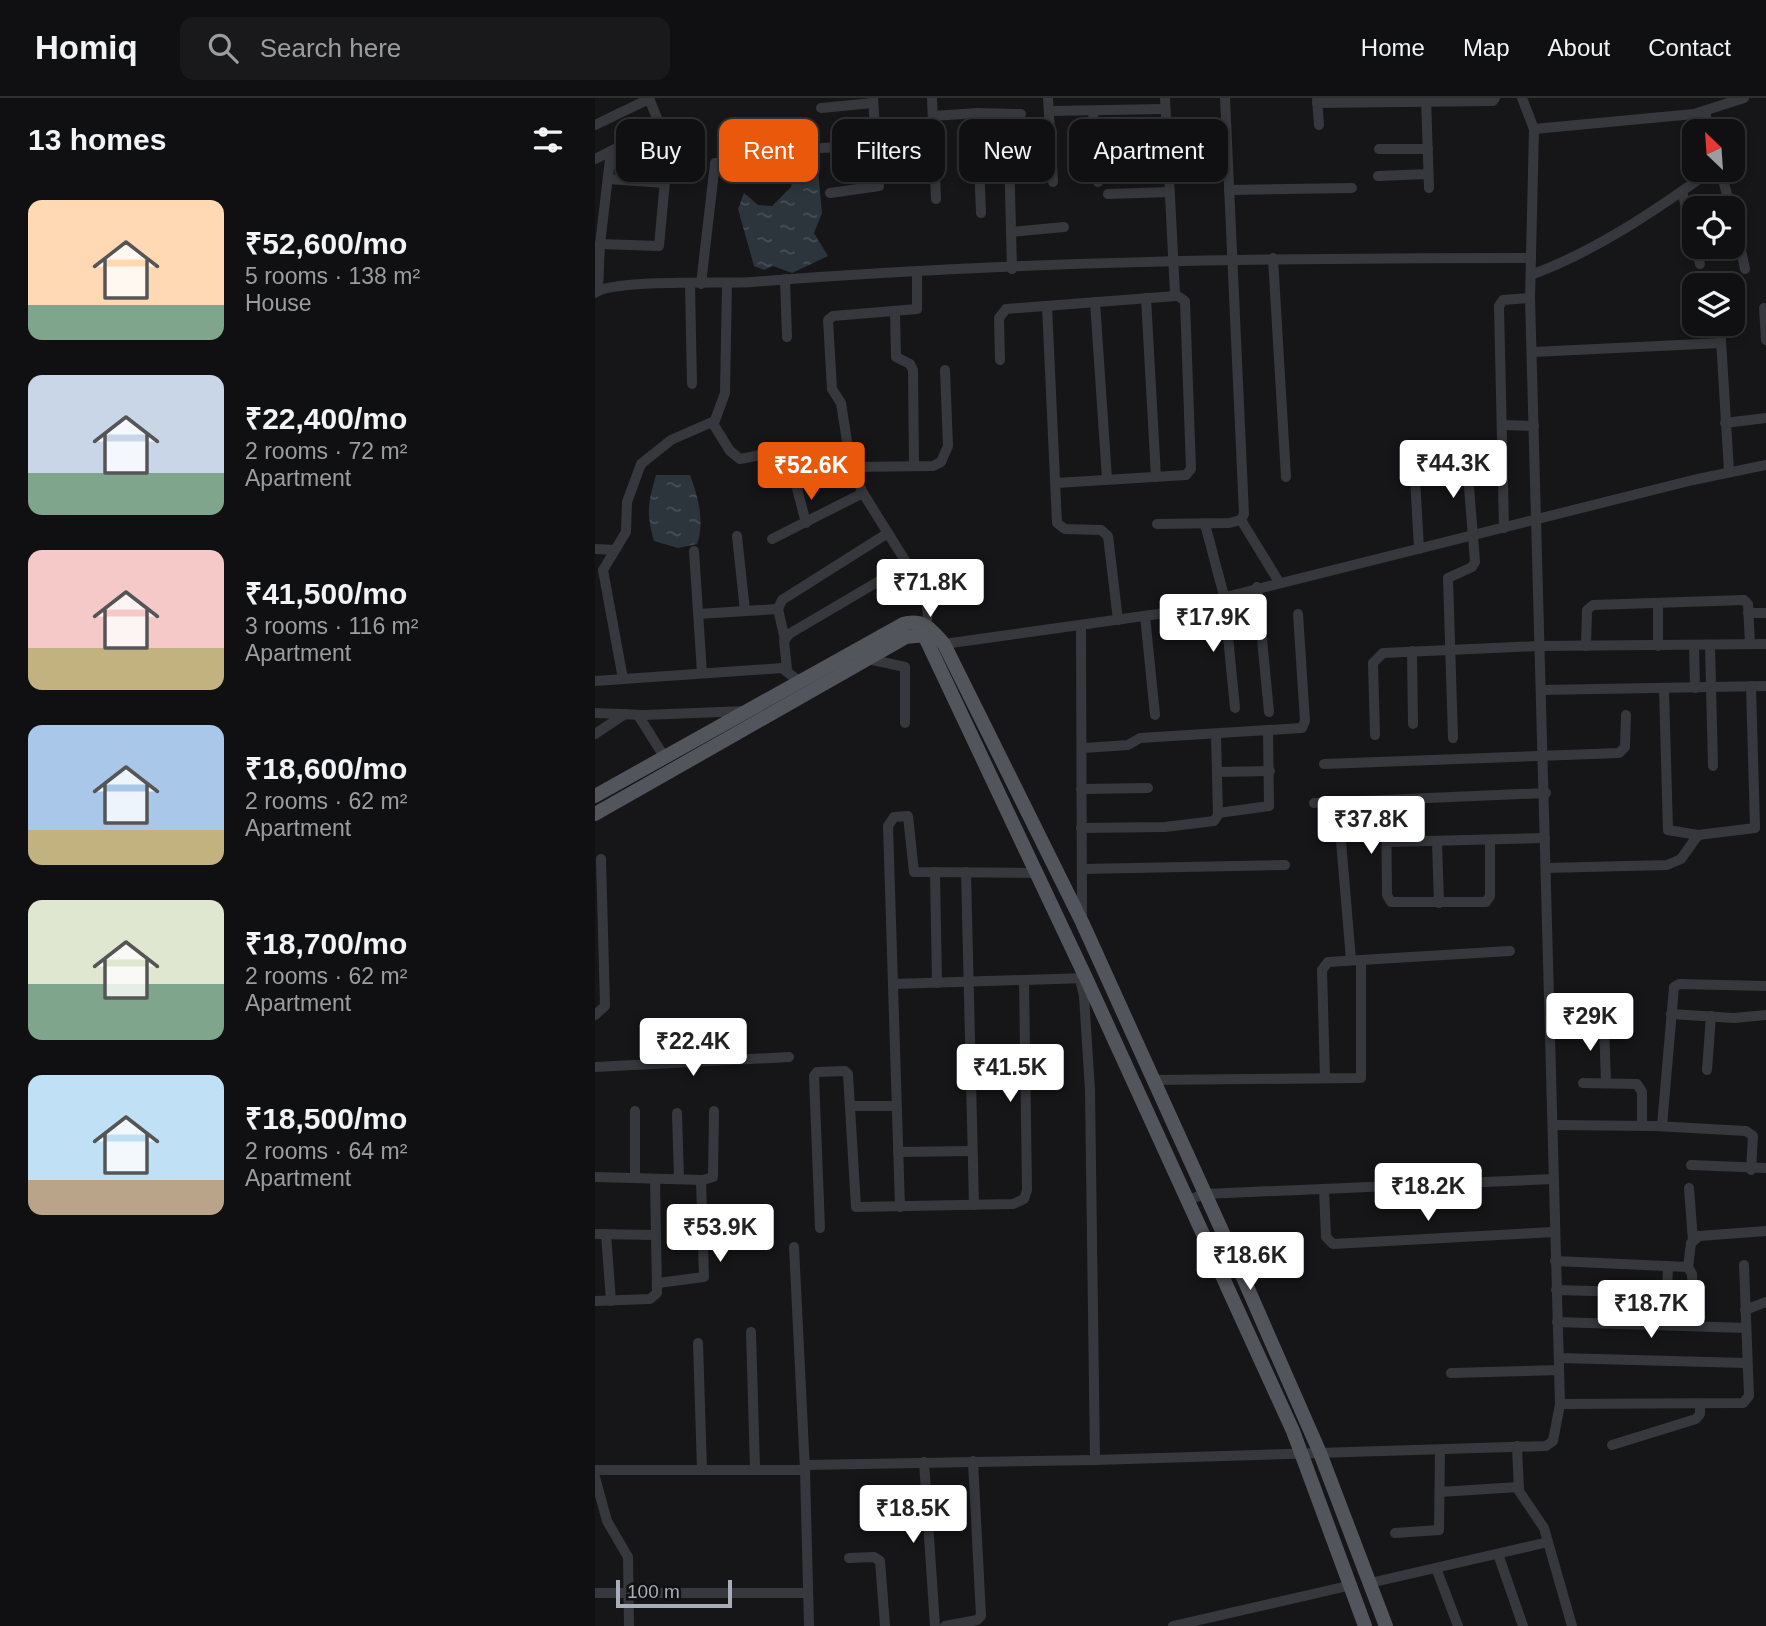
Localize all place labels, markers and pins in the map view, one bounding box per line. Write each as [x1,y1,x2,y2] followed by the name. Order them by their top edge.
[1396,440,1510,500] pin: ₹44.3K
[754,442,868,502] pin: ₹52.6K
[873,560,987,619] pin: ₹71.8K
[1156,594,1270,654] pin: ₹17.9K
[1314,796,1428,856] pin: ₹37.8K
[1549,993,1631,1053] pin: ₹29K
[636,1018,750,1078] pin: ₹22.4K
[953,1044,1067,1104] pin: ₹41.5K
[1371,1164,1485,1223] pin: ₹18.2K
[663,1204,777,1264] pin: ₹53.9K
[1193,1232,1307,1292] pin: ₹18.6K
[1594,1280,1708,1340] pin: ₹18.7K
[856,1486,970,1545] pin: ₹18.5K

